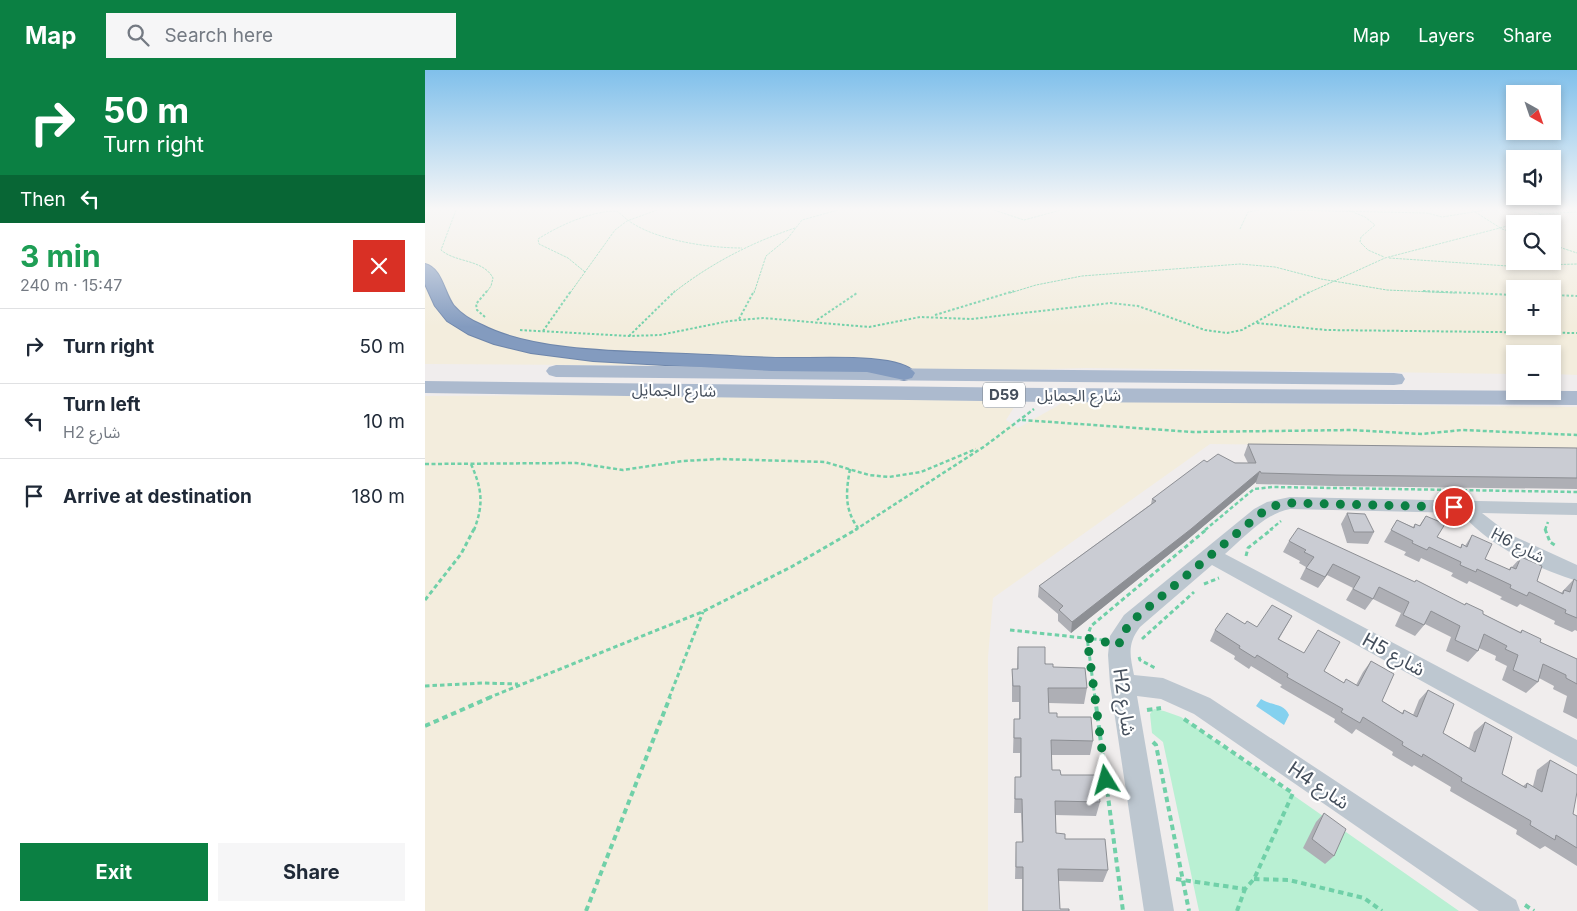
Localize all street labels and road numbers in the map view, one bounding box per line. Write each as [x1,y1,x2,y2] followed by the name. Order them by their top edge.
[632,379,716,404] street label: شارع الجمايل
[983,382,1025,408] road number: D59
[1037,385,1121,408] street label: شارع الجمايل
[1486,523,1548,570] street label: H6 شارع
[1357,628,1429,683] street label: H5 شارع
[1106,667,1141,738] street label: H2 شارع
[1283,757,1354,816] street label: H4 شارع

